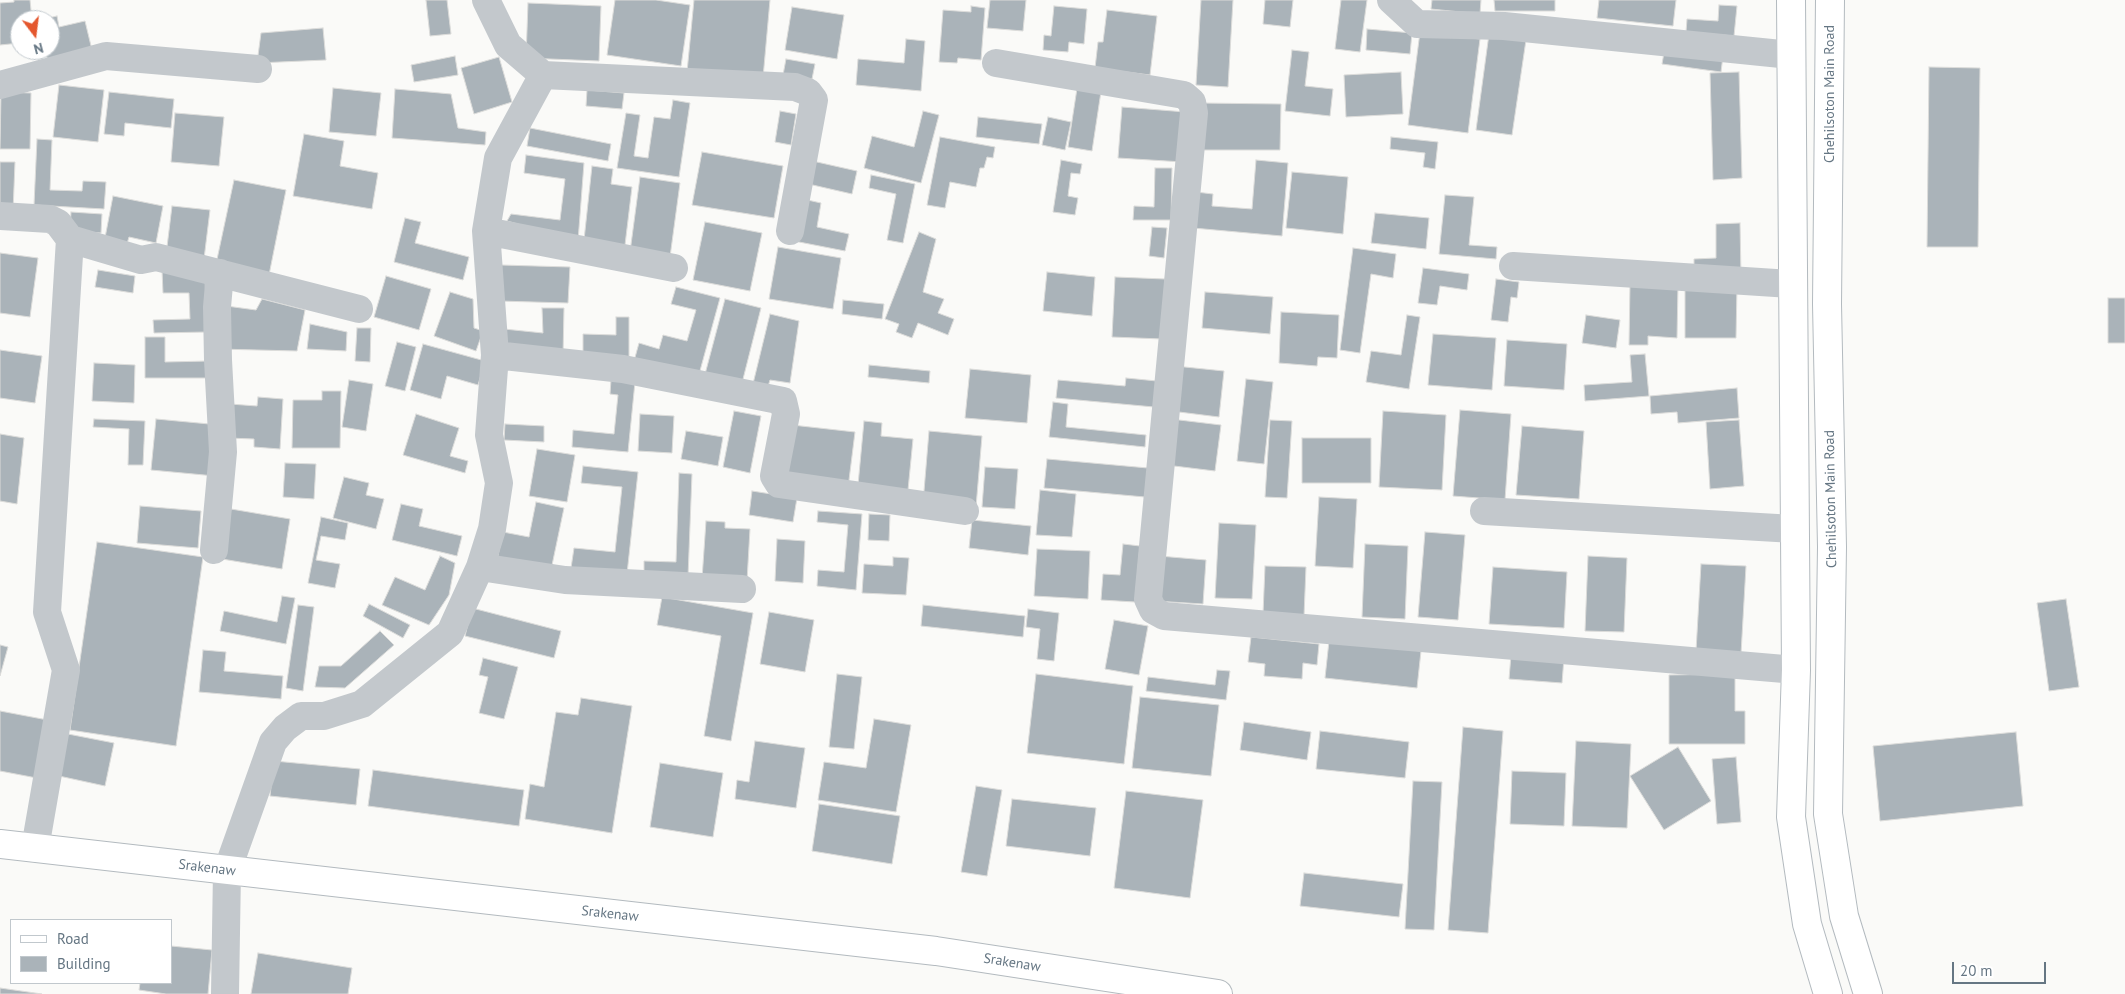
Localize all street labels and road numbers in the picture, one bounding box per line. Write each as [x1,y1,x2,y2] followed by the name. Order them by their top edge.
[1822,25,1838,163] street label: Chehilsoton Main Road
[1821,430,1841,568] street label: Chehilsoton Main Road
[177,856,237,880] street label: Srakenaw
[580,903,640,925] street label: Srakenaw
[982,950,1042,976] street label: Srakenaw

